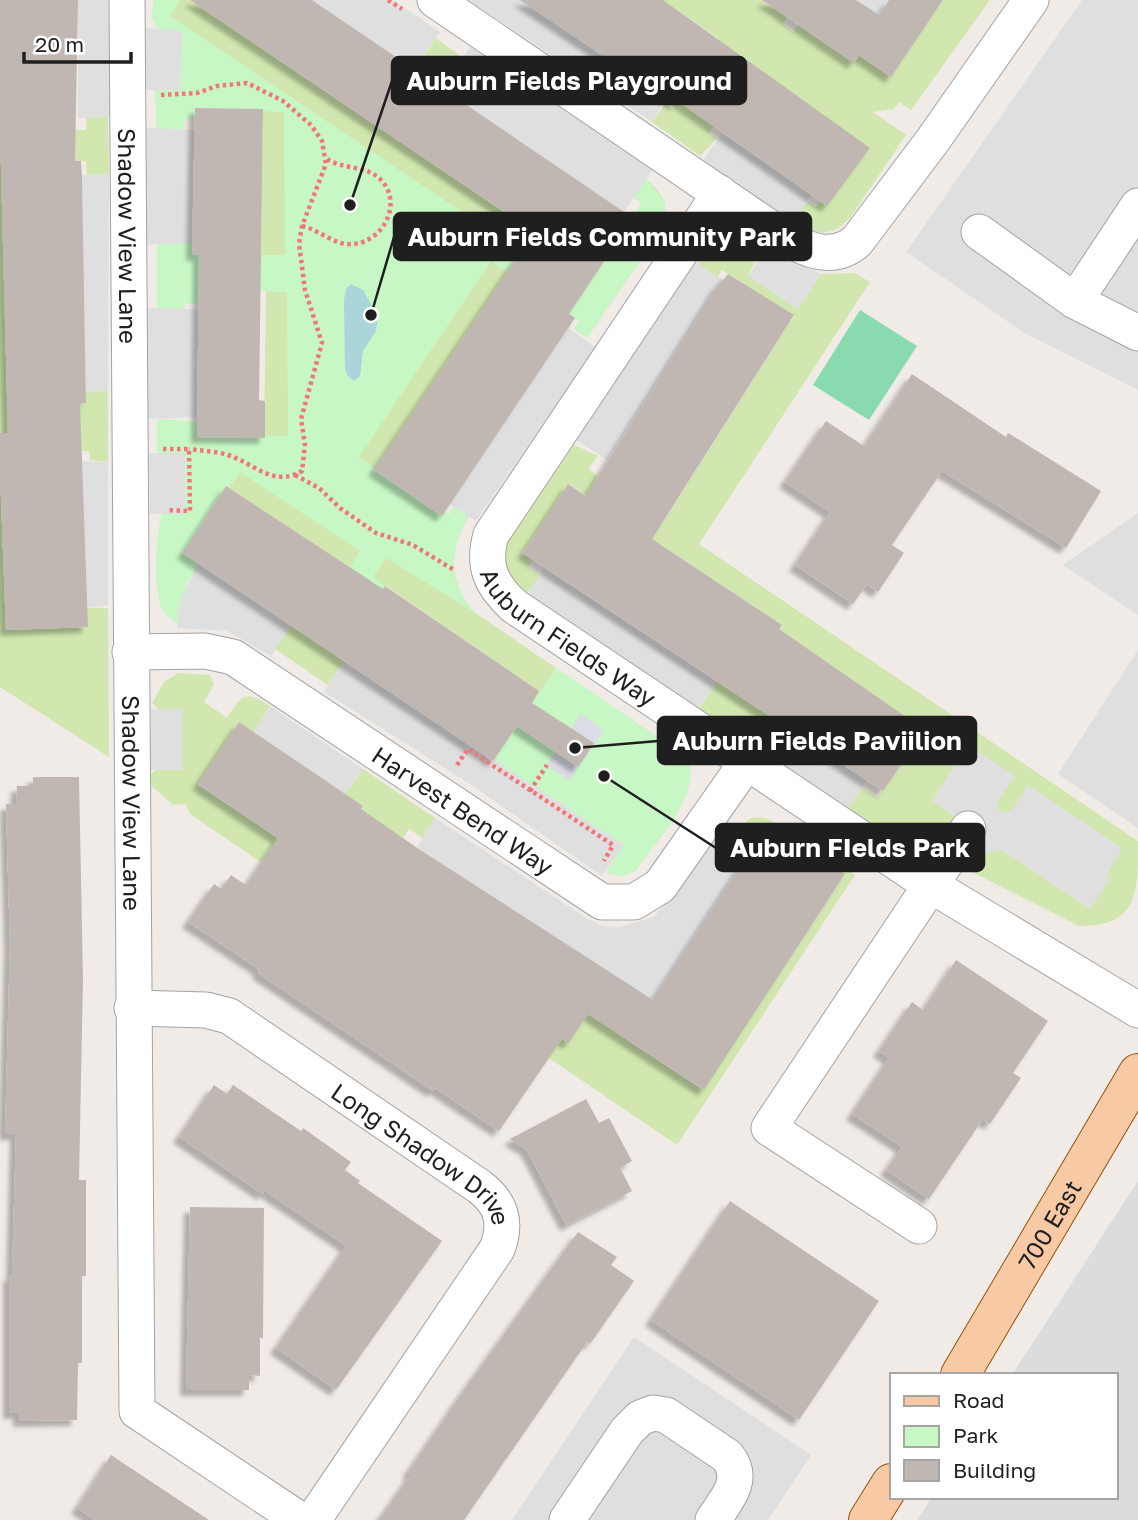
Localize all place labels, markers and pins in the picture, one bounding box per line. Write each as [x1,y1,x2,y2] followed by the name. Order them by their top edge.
[392,57,746,104] callout: Auburn Fields Playground
[394,213,811,260] callout: Auburn Fields Community Park
[658,717,976,764] callout: Auburn Fields Paviilion
[716,824,984,871] callout: Auburn FIelds Park

